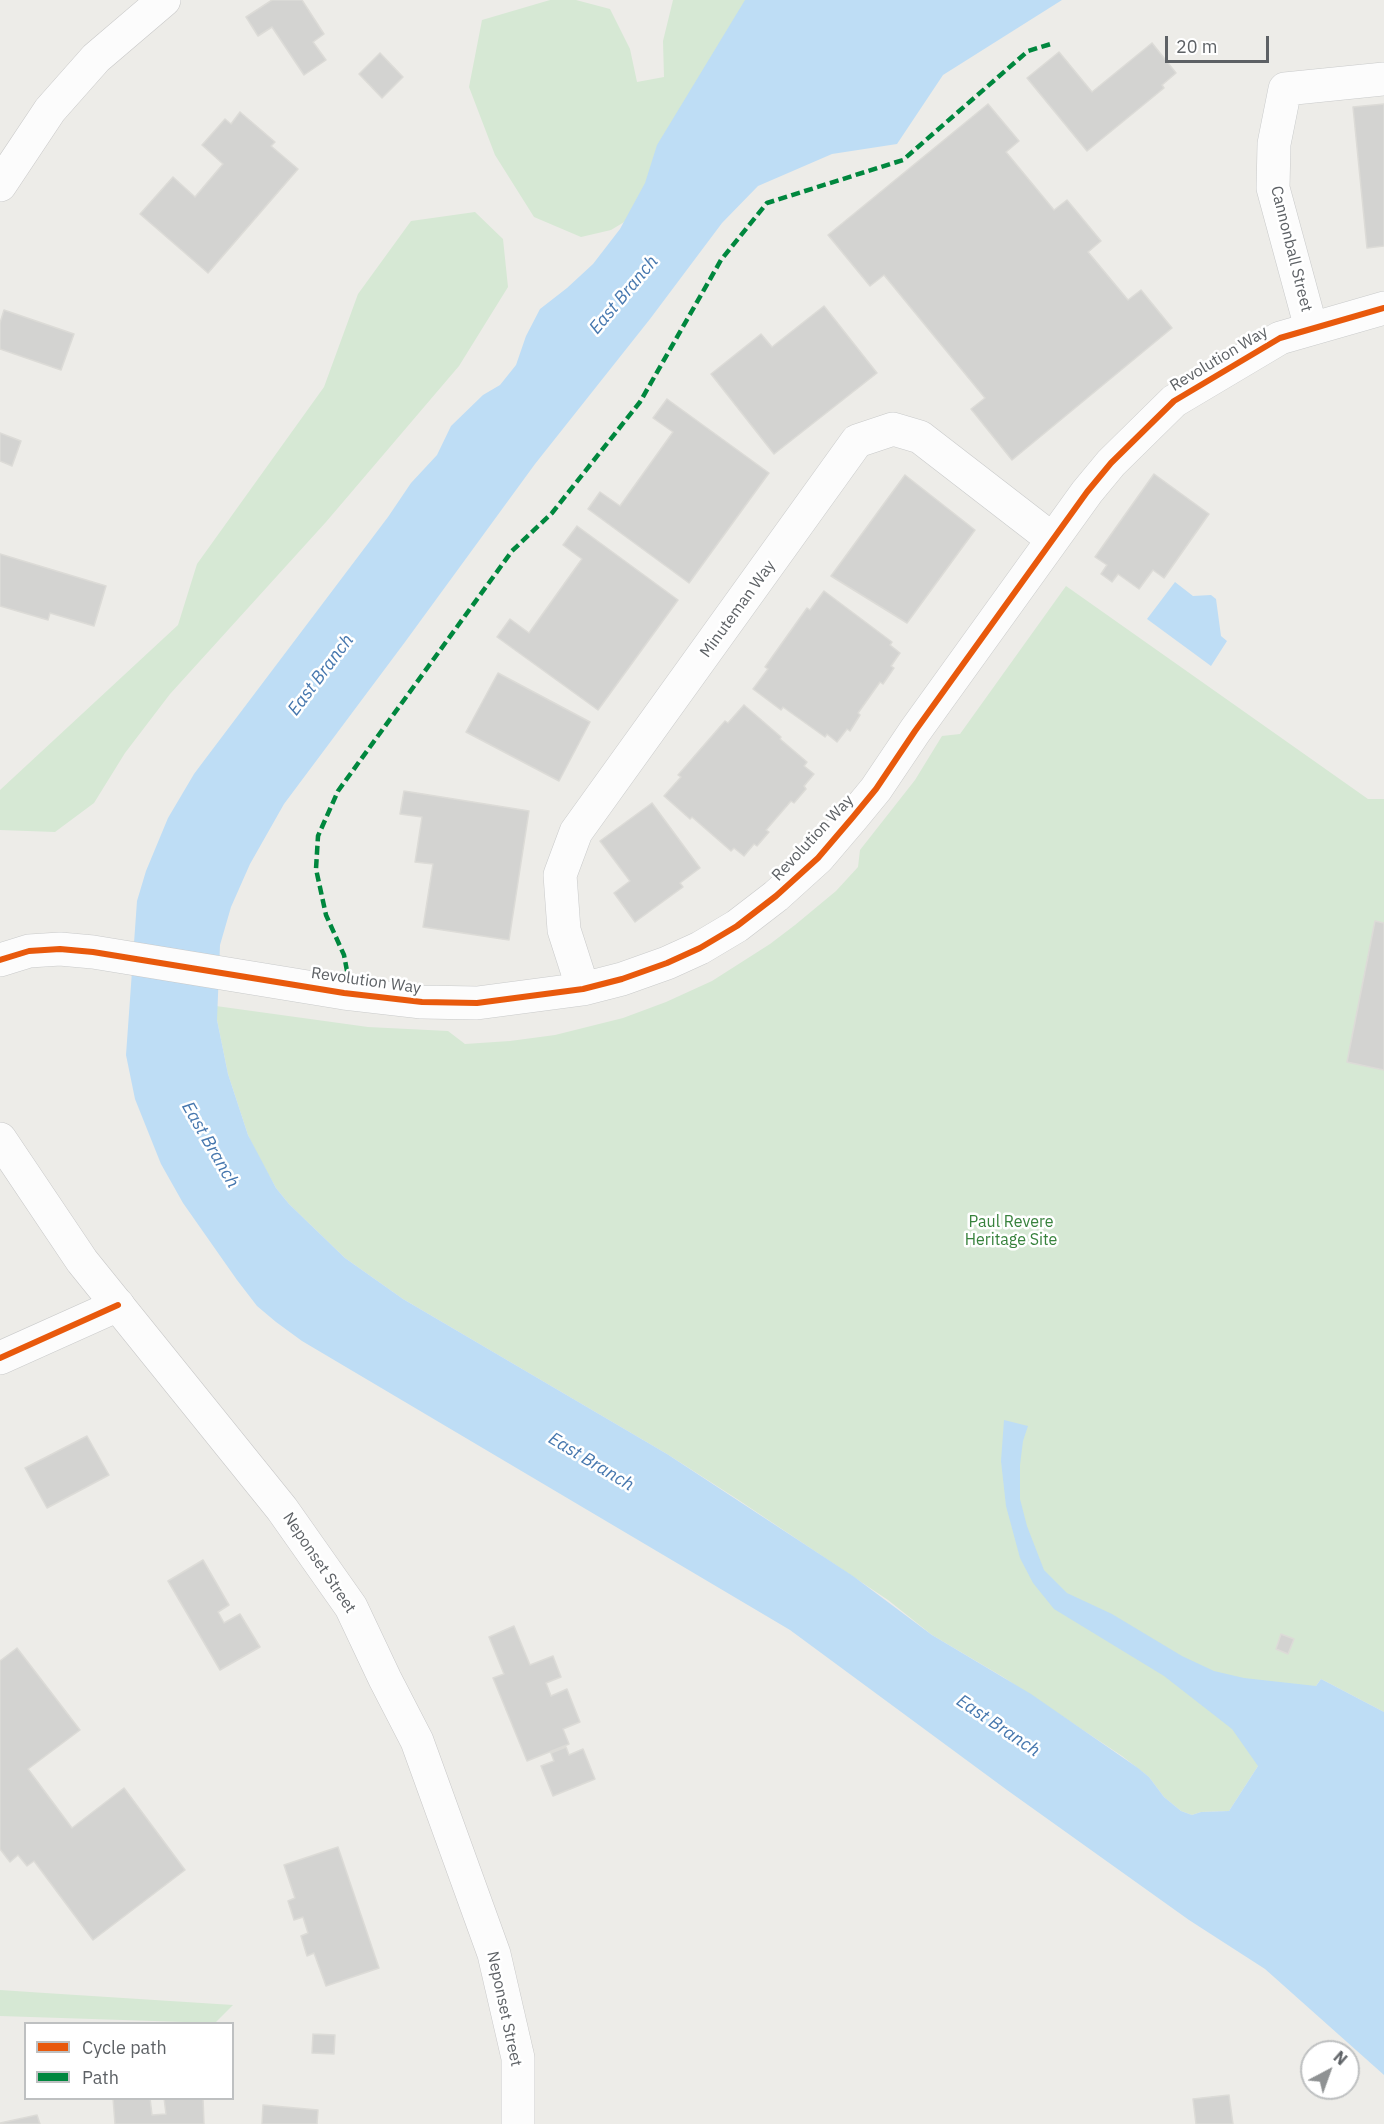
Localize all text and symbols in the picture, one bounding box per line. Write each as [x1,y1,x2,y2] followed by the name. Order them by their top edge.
[1168,24,1272,62] scale bar
[1176,35,1218,58] text: 20 m
[1266,184,1316,314] street label: Cannonball Street
[585,251,663,339] water label: East Branch
[1167,322,1271,396] street label: Revolution Way
[696,557,780,661] street label: Minuteman Way
[284,630,358,720] water label: East Branch
[768,791,858,885] street label: Revolution Way
[310,964,422,998] street label: Revolution Way
[177,1098,243,1192] water label: East Branch
[965,1212,1057,1250] park label: Paul Revere Heritage Site
[544,1428,638,1496] water label: East Branch
[278,1509,360,1617] street label: Neponset Street
[952,1690,1044,1762] water label: East Branch
[482,1950,526,2068] street label: Neponset Street
[24,2022,234,2100] legend
[82,2036,167,2059] text: Cycle path
[1300,2040,1360,2100] north arrow
[1330,2047,1351,2069] text: N
[82,2066,119,2089] text: Path

